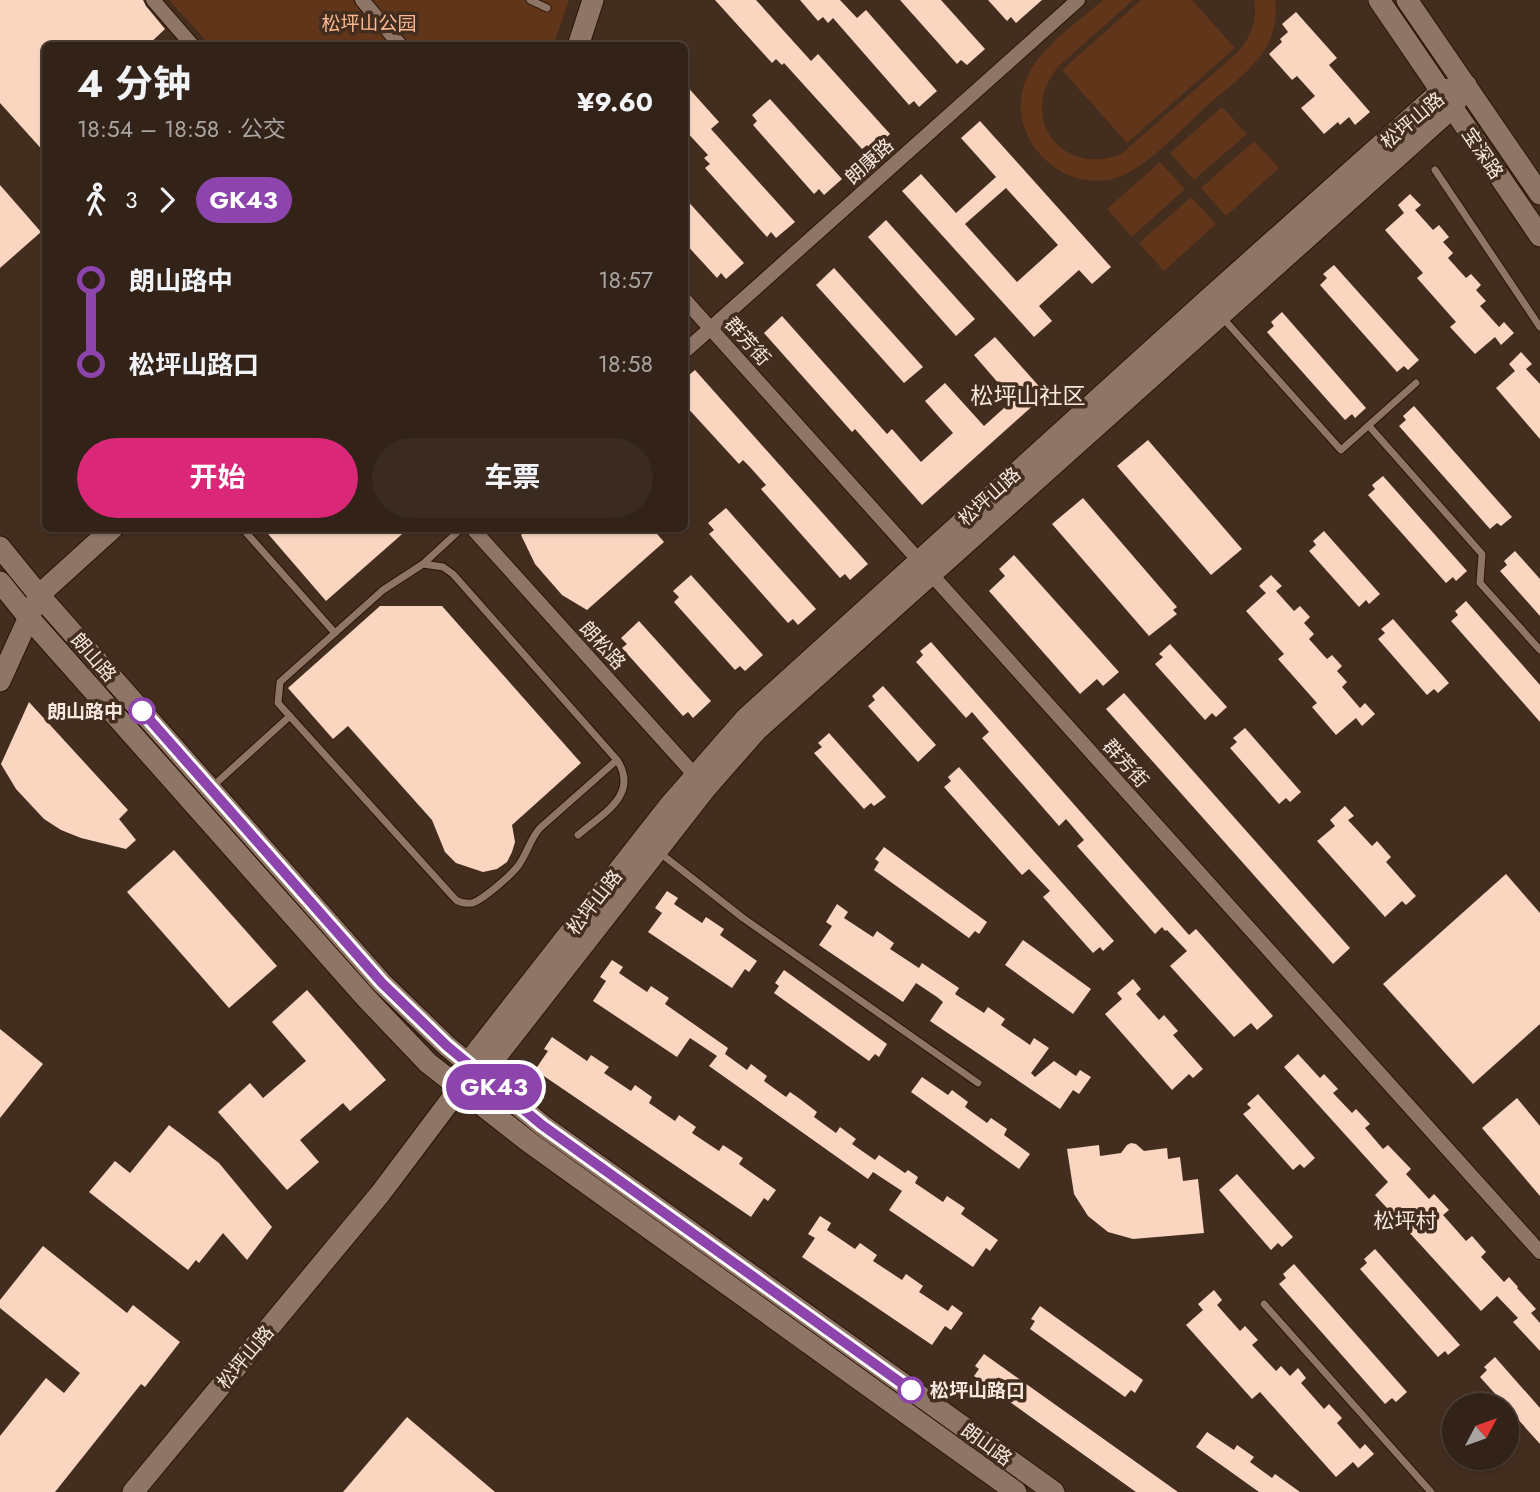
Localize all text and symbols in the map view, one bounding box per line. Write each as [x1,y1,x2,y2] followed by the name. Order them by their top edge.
[321,10,417,37] park label: 松坪山公园
[77,56,191,111] text: 4 分钟
[577,83,653,121] text: ¥9.60
[1375,86,1450,155] street label: 松坪山路
[77,112,286,146] text: 18:54 – 18:58 · 公交
[1455,122,1510,184] street label: 宝深路
[839,132,900,190] street label: 朗康路
[77,181,115,219] icon: walk
[148,181,186,219] icon: forward
[210,182,278,217] text: GK43
[125,183,138,217] text: 3
[129,262,233,300] text: 朗山路中
[598,263,653,297] text: 18:57
[719,311,777,372] street label: 群芳街
[129,346,259,384] text: 松坪山路口
[598,347,653,381] text: 18:58
[971,379,1086,413] district label: 松坪山社区
[77,438,358,518] button: 开始
[372,438,653,518] button: 车票
[952,461,1027,532] street label: 松坪山路
[574,615,632,676] street label: 朗松路
[65,627,123,688] street label: 朗山路
[47,698,123,725] place label: 朗山路中
[129,698,155,724] marker: 朗山路中
[1097,733,1155,794] street label: 群芳街
[560,864,628,941] street label: 松坪山路
[445,1064,543,1110] line badge: GK43
[460,1069,528,1104] text: GK43
[1374,1206,1437,1236] district label: 松坪村
[211,1320,280,1395] street label: 松坪山路
[898,1377,924,1403] marker: 松坪山路口
[930,1377,1025,1404] place label: 松坪山路口
[1442,1393,1519,1470] north arrow
[1442,1393,1519,1470] map controls
[956,1417,1018,1472] street label: 朗山路

